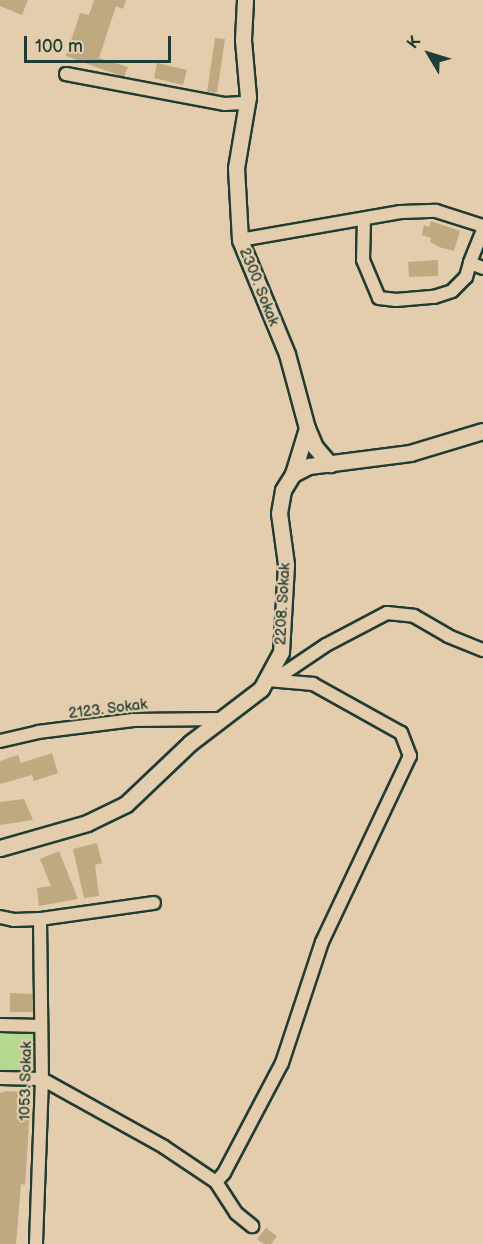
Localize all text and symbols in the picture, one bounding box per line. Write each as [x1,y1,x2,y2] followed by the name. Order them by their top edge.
[27,24,174,62] scale bar
[399,24,459,84] north arrow
[404,32,425,53] text: K
[35,36,83,57] text: 100 m
[235,245,283,329] street label: 2300. Sokak
[272,562,294,646] street label: 2208. Sokak
[67,695,149,723] street label: 2123. Sokak
[16,1041,36,1121] street label: 1053. Sokak

